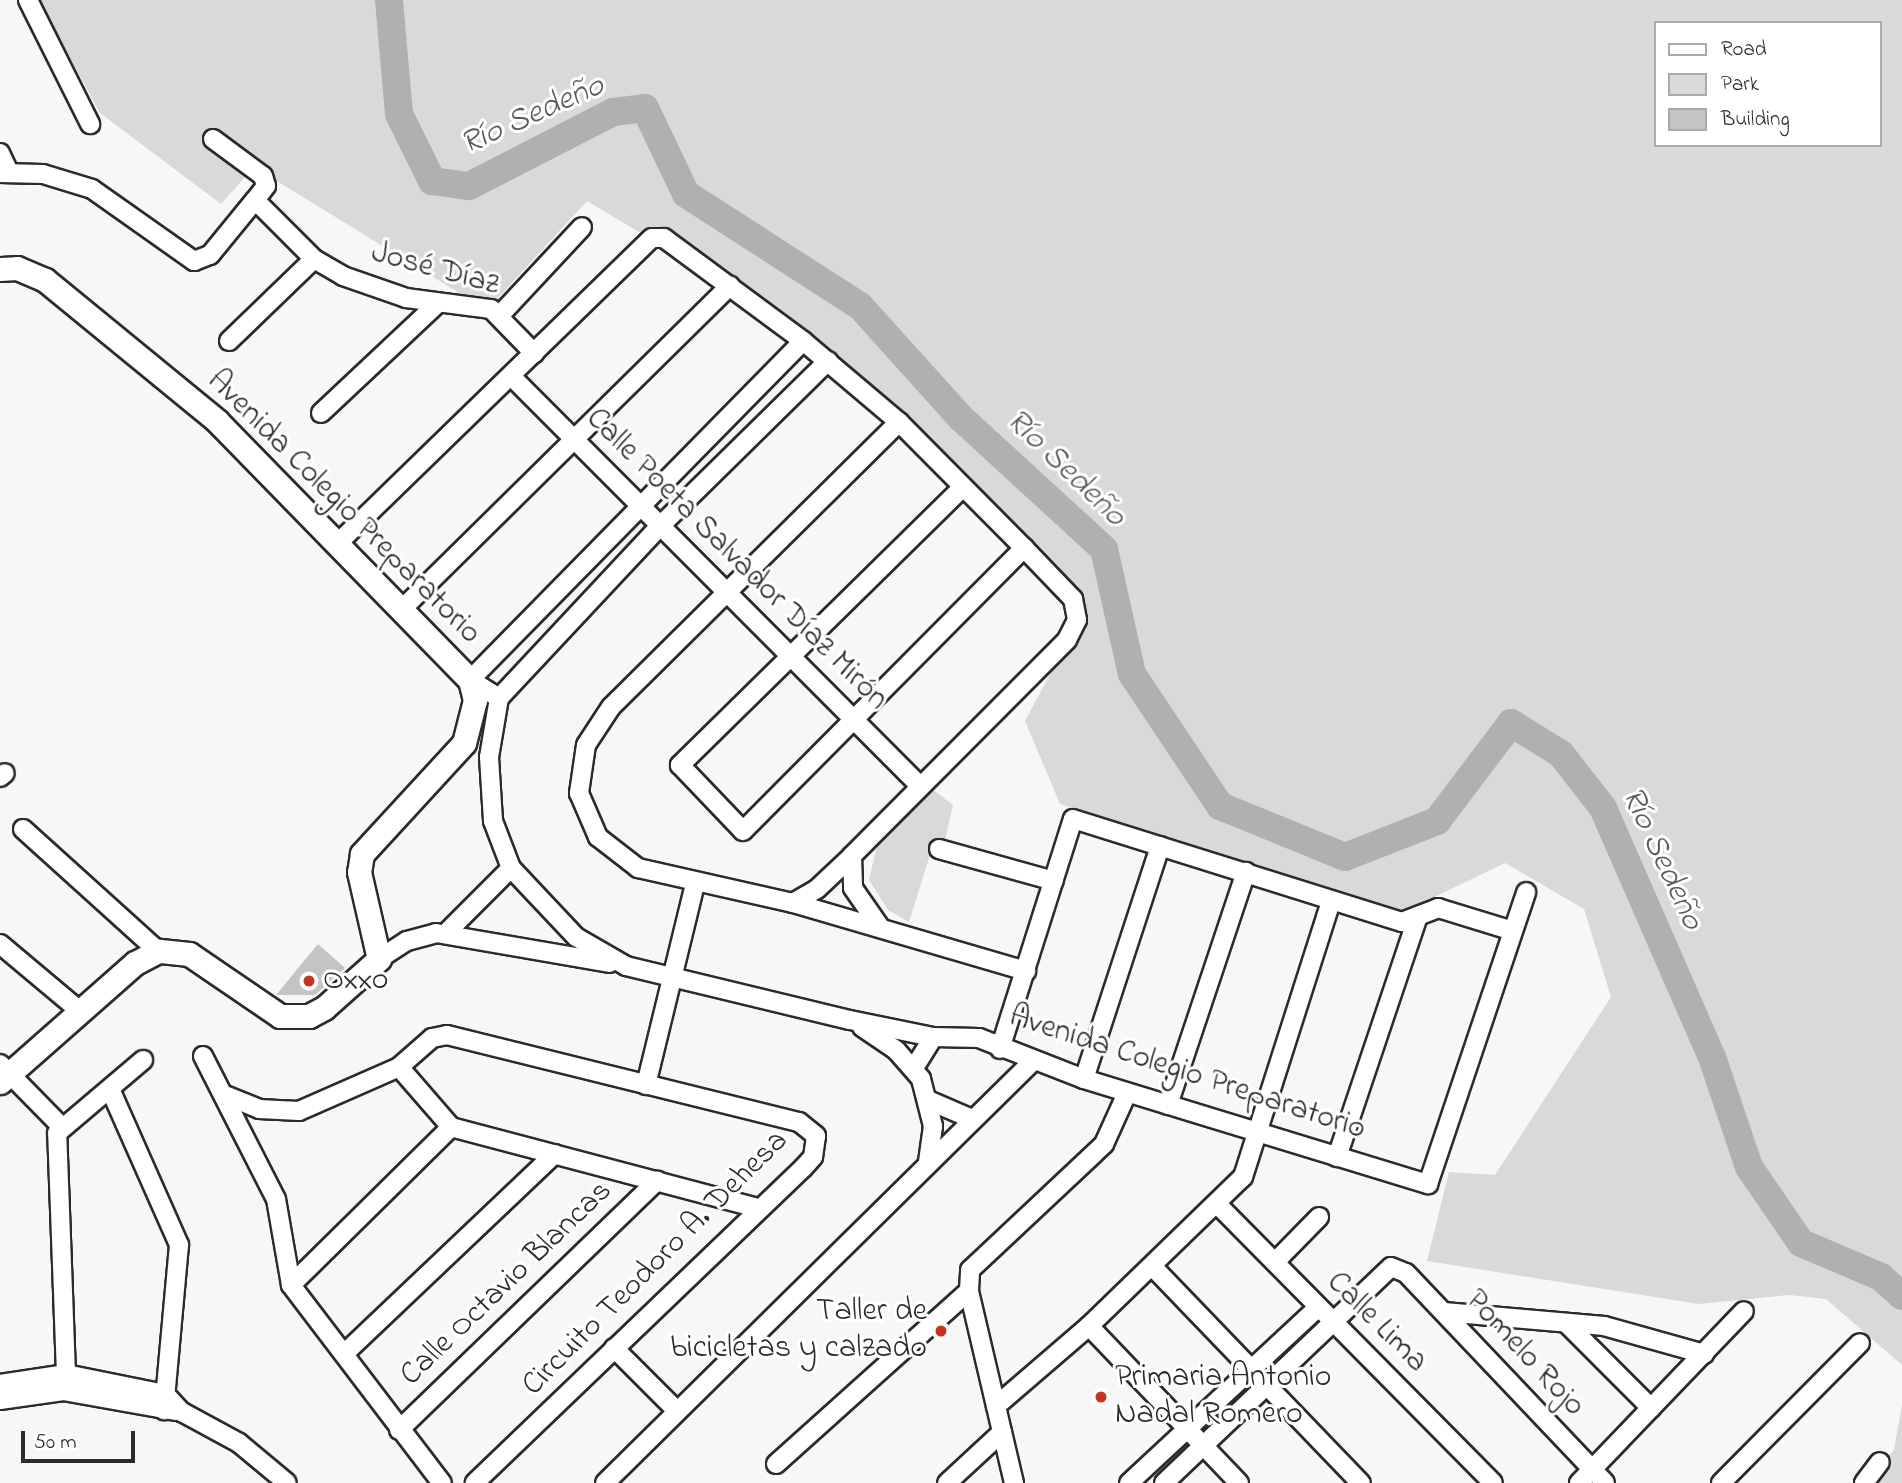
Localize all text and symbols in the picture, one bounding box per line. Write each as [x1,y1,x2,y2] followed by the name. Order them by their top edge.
[1654,21,1881,147] legend
[1721,35,1767,65] text: Road
[455,67,611,165] water label: Río Sedeño
[1721,70,1759,100] text: Park
[1721,105,1790,135] text: Building
[367,235,503,305] street label: José Díaz
[198,363,488,653] street label: Avenida Colegio Preparatorio
[577,401,895,719] street label: Calle Poeta Salvador Díaz Mirón
[996,402,1134,536] water label: Río Sedeño
[1611,782,1711,936] water label: Río Sedeño
[323,962,388,1000] place label: Oxxo
[301,973,317,989] marker: Oxxo
[1004,998,1370,1150] street label: Avenida Colegio Preparatorio
[515,1123,797,1405] street label: Circuito Teodoro A. Dehesa
[393,1173,621,1395] street label: Calle Octavio Blancas
[1317,1264,1435,1382] street label: Calle Lima
[1456,1283,1592,1425] street label: Pomelo Rojo
[670,1294,927,1369] place label: Taller de bicicletas y calzado
[933,1323,949,1339] marker: Taller de bicicletas y calzado
[1115,1360,1331,1435] place label: Primaria Antonio Nadal Romero
[1093,1389,1109,1405] marker: Primaria Antonio Nadal Romero
[24,1416,138,1460] scale bar
[34,1428,77,1458] text: 50 m

